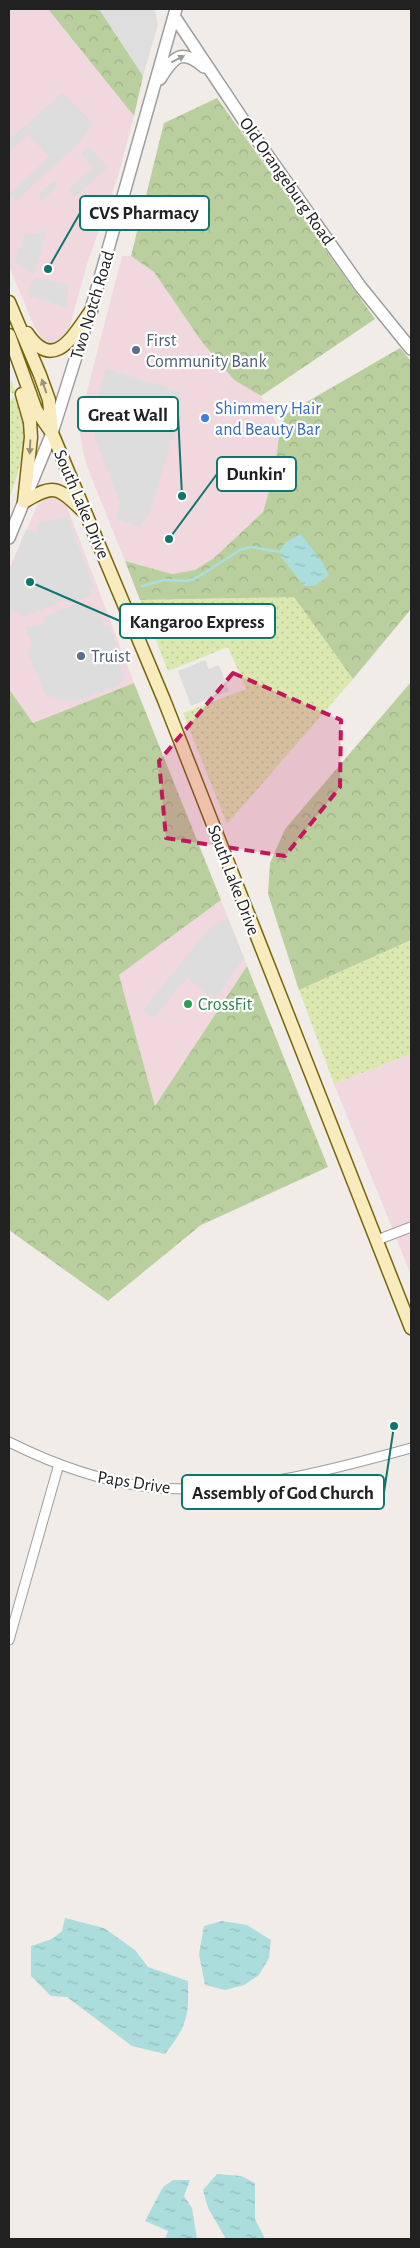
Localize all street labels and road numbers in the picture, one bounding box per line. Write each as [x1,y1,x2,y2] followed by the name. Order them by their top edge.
[235,114,337,249] street label: Old Orangeburg Road
[68,249,118,362] street label: Two Notch Road
[50,447,112,562] street label: South Lake Drive
[204,823,262,938] street label: South Lake Drive
[96,1468,172,1498] street label: Paps Drive

